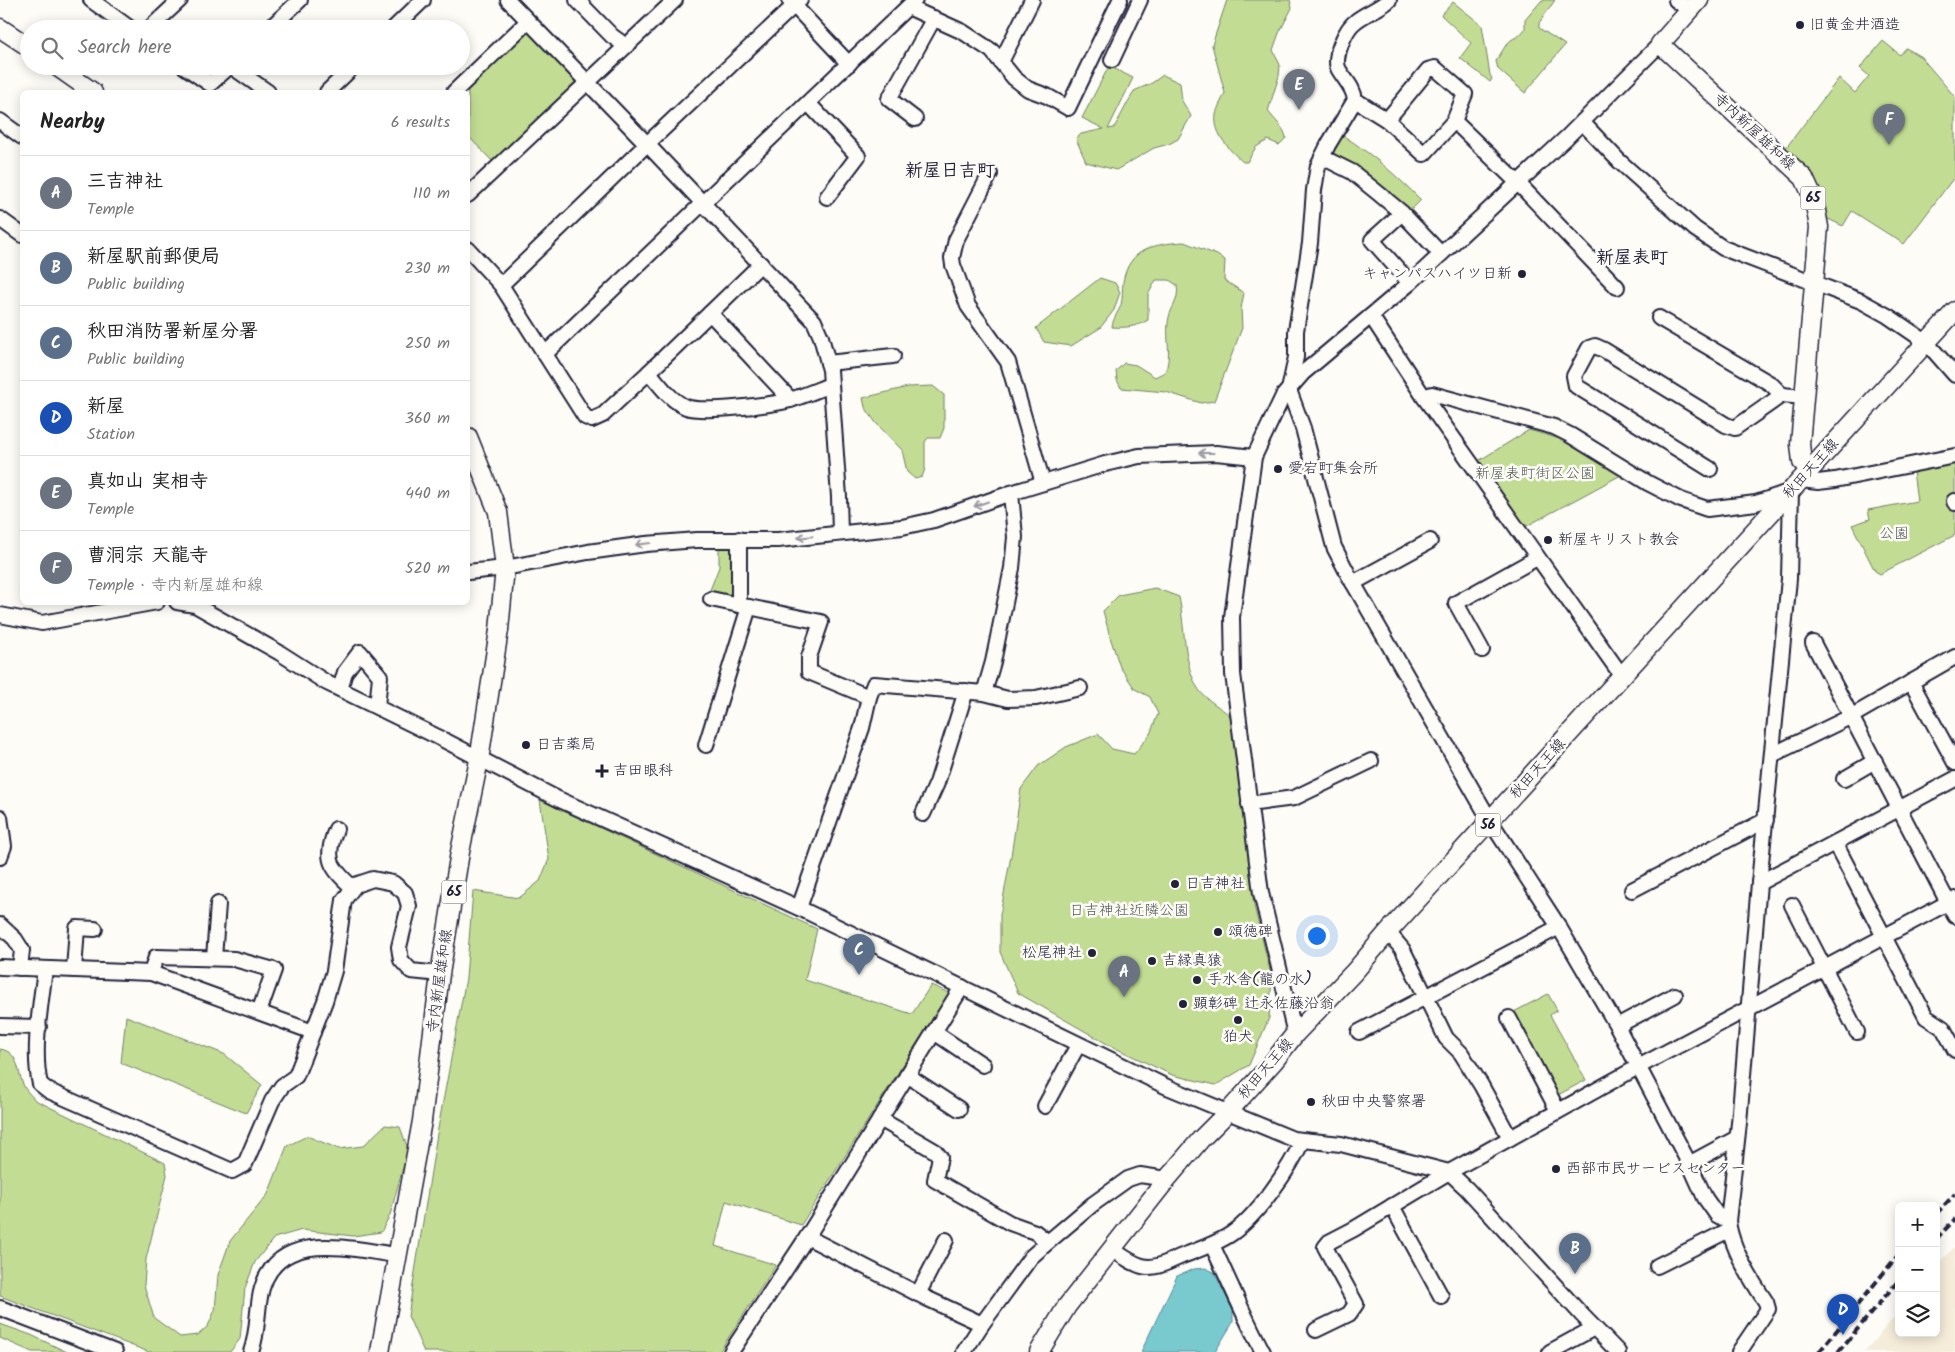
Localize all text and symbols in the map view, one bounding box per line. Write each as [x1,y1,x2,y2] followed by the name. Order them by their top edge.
[1810,13,1900,37] place label: 旧黄金井酒造
[1794,19,1806,31] marker: 旧黄金井酒造
[20,20,470,75] search box
[78,33,172,63] text: Search here
[38,34,66,62] icon: search
[1283,69,1315,110] pin: E
[1707,87,1801,177] street label: 寺内新屋雄和線
[1873,104,1905,145] pin: F
[40,106,105,139] text: Nearby
[391,110,450,135] text: 6 results
[905,157,995,186] district label: 新屋日吉町
[87,167,163,197] text: 三吉神社
[51,181,61,206] text: A
[413,181,450,206] text: 110 m
[1800,187,1826,210] road number: 65
[87,197,134,222] text: Temple
[87,242,220,272] text: 新屋駅前郵便局
[1596,244,1668,273] district label: 新屋表町
[51,256,61,281] text: B
[404,256,450,281] text: 230 m
[1363,262,1512,286] place label: キャンパスハイツ日新
[1516,268,1528,280] marker: キャンパスハイツ日新
[87,272,185,297] text: Public building
[87,317,258,347] text: 秋田消防署新屋分署
[51,331,61,356] text: C
[405,331,450,356] text: 250 m
[87,347,185,372] text: Public building
[87,392,125,422] text: 新屋
[51,406,61,431] text: D
[405,406,450,431] text: 360 m
[87,422,135,447] text: Station
[1777,433,1845,505] street label: 秋田天王線
[1198,448,1214,458] one-way arrow
[1288,457,1378,481] place label: 愛宕町集会所
[1475,462,1595,486] park label: 新屋表町街区公園
[1272,463,1284,475] marker: 愛宕町集会所
[87,467,208,497] text: 真如山 実相寺
[52,481,60,506] text: E
[405,481,450,506] text: 440 m
[87,497,134,522] text: Temple
[973,499,989,509] one-way arrow
[1879,522,1909,546] park label: 公園
[1558,528,1679,552] place label: 新屋キリスト教会
[797,532,813,542] one-way arrow
[1542,534,1554,546] marker: 新屋キリスト教会
[635,539,651,549] one-way arrow
[87,541,208,571] text: 曹洞宗 天龍寺
[52,556,60,581] text: F
[405,556,450,581] text: 520 m
[87,573,263,598] text: Temple · 寺内新屋雄和線
[536,733,596,757] place label: 日吉薬局
[1504,733,1572,805] street label: 秋田天王線
[520,739,532,751] marker: 日吉薬局
[613,759,673,783] place label: 吉田眼科
[595,764,609,778] marker: 吉田眼科
[1476,814,1500,836] road number: 56
[1185,872,1245,896] place label: 日吉神社
[1169,878,1181,890] marker: 日吉神社
[442,880,466,904] road number: 65
[1069,899,1189,923] park label: 日吉神社近隣公園
[1228,920,1273,944] place label: 頌徳碑
[1304,923,1330,949] your location
[1212,926,1224,938] marker: 頌徳碑
[421,927,459,1035] street label: 寺内新屋雄和線
[843,934,875,975] pin: C
[1022,941,1082,965] place label: 松尾神社
[1086,947,1098,959] marker: 松尾神社
[1162,949,1222,973] place label: 吉縁真猿
[1146,955,1158,967] marker: 吉縁真猿
[1108,956,1140,997] pin: A
[1207,968,1312,992] place label: 手水舎(龍の水)
[1191,974,1203,986] marker: 手水舎(龍の水)
[1193,992,1334,1016] place label: 顕彰碑 辻永佐藤沿翁
[1177,998,1189,1010] marker: 顕彰碑 辻永佐藤沿翁
[1232,1014,1244,1026] marker: 狛犬
[1223,1025,1253,1049] place label: 狛犬
[1232,1033,1300,1105] street label: 秋田天王線
[1321,1090,1426,1114] place label: 秋田中央警察署
[1305,1096,1317,1108] marker: 秋田中央警察署
[1566,1157,1745,1181] place label: 西部市民サービスセンター
[1550,1163,1562,1175] marker: 西部市民サービスセンター
[1895,1202,1940,1337] map controls
[1895,1202,1940,1247] button: +
[1559,1233,1591,1274] pin: B
[1895,1247,1940,1292] button: −
[1895,1292,1940,1337] button: layers
[1827,1294,1859,1335] pin: D

